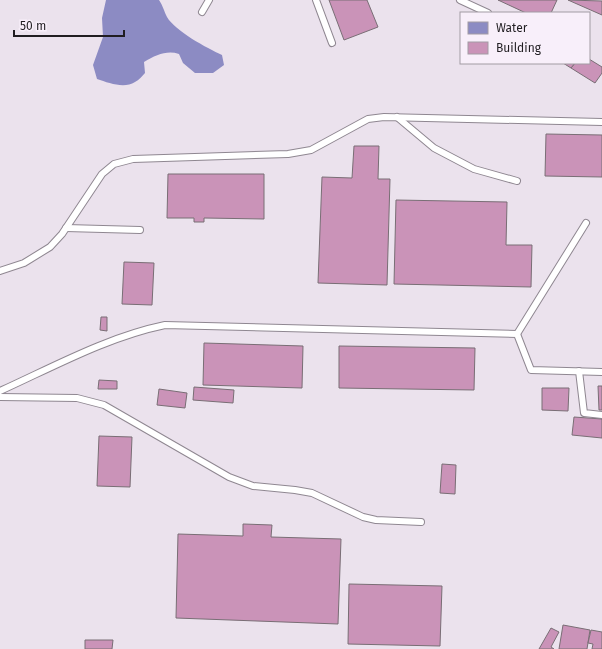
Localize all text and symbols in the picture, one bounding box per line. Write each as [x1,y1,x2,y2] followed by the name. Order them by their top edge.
[14,12,124,38] scale bar
[460,12,590,64] legend
[20,19,46,33] text: 50 m
[496,21,528,35] text: Water
[496,41,542,55] text: Building

